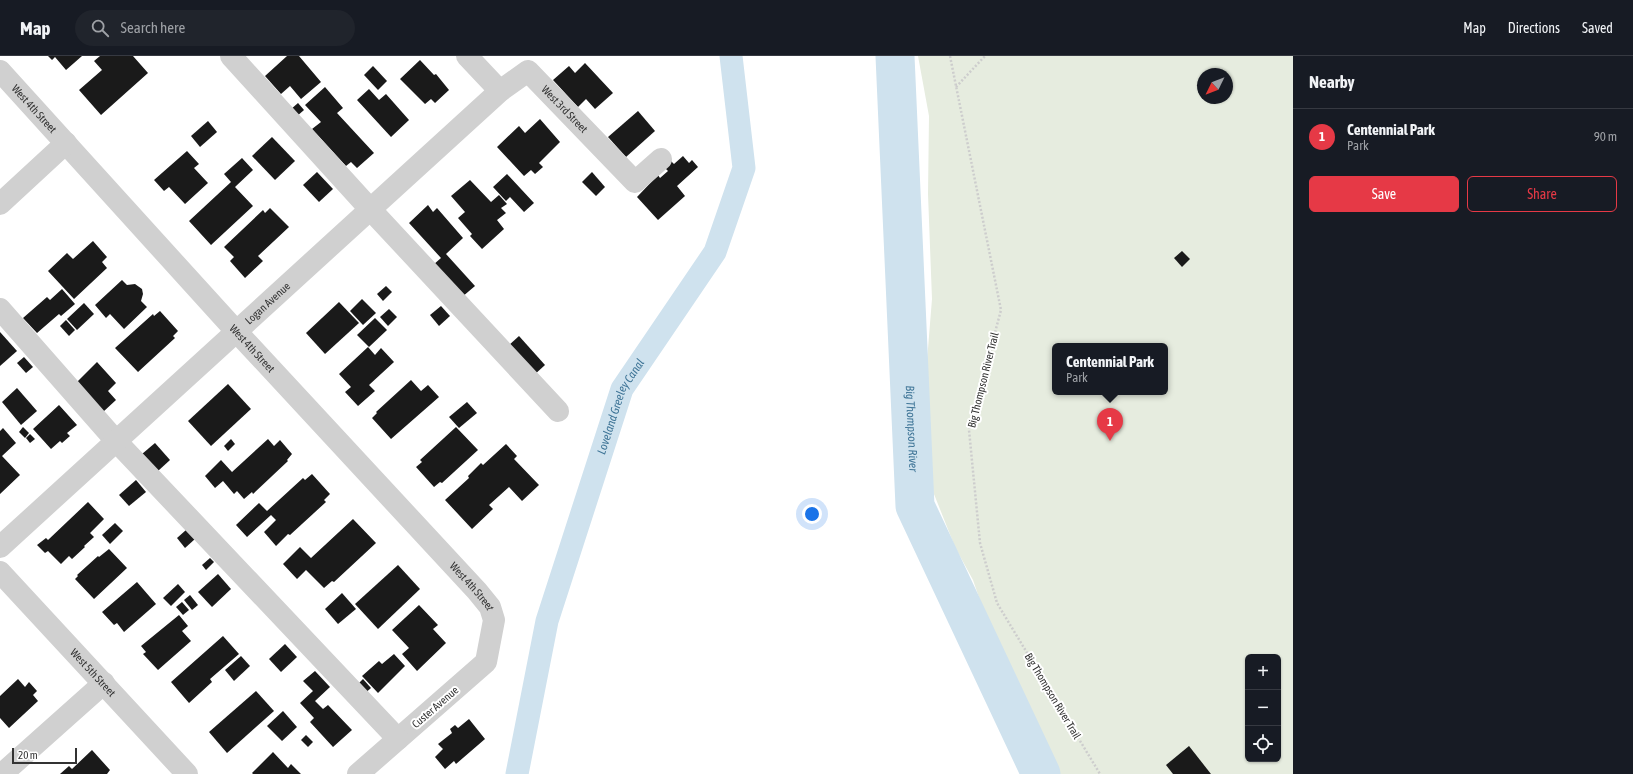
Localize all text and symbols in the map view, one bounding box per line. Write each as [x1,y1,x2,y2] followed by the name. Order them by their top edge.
[75,10,355,46] search box
[20,17,51,39] text: Map
[89,17,111,39] icon: search
[121,19,185,36] text: Search here
[1463,20,1486,36] text: Map
[1508,20,1560,36] text: Directions
[1582,20,1613,36] text: Saved
[1197,68,1233,104] north arrow
[1309,72,1355,92] text: Nearby
[9,82,59,135] street label: West 4th Street
[539,83,590,135] street label: West 3rd Street
[1347,121,1435,138] text: Centennial Park
[1319,129,1325,144] text: 1
[1594,129,1617,144] text: 90 m
[1347,138,1369,153] text: Park
[1309,176,1459,212] button: Save
[1467,176,1617,212] button: Share
[243,280,292,327] street label: Logan Avenue
[227,322,277,375] street label: West 4th Street
[965,331,1001,429] street label: Big Thompson River Trail
[1052,343,1168,395] popup
[1066,353,1154,370] text: Centennial Park
[594,356,647,456] water label: Loveland Greeley Canal
[1066,370,1088,385] text: Park
[903,385,920,473] water label: Big Thompson River
[1097,408,1123,441] pin: 1
[802,504,822,524] your location
[447,560,497,612] street label: West 4th Street
[68,646,118,699] street label: West 5th Street
[1023,651,1083,741] street label: Big Thompson River Trail
[1245,654,1281,762] map controls
[1245,654,1281,690] button: +
[409,684,461,730] street label: Custer Avenue
[1245,690,1281,726] button: −
[1245,726,1281,762] button: locate
[12,746,77,765] scale bar
[18,749,38,761] text: 20 m

